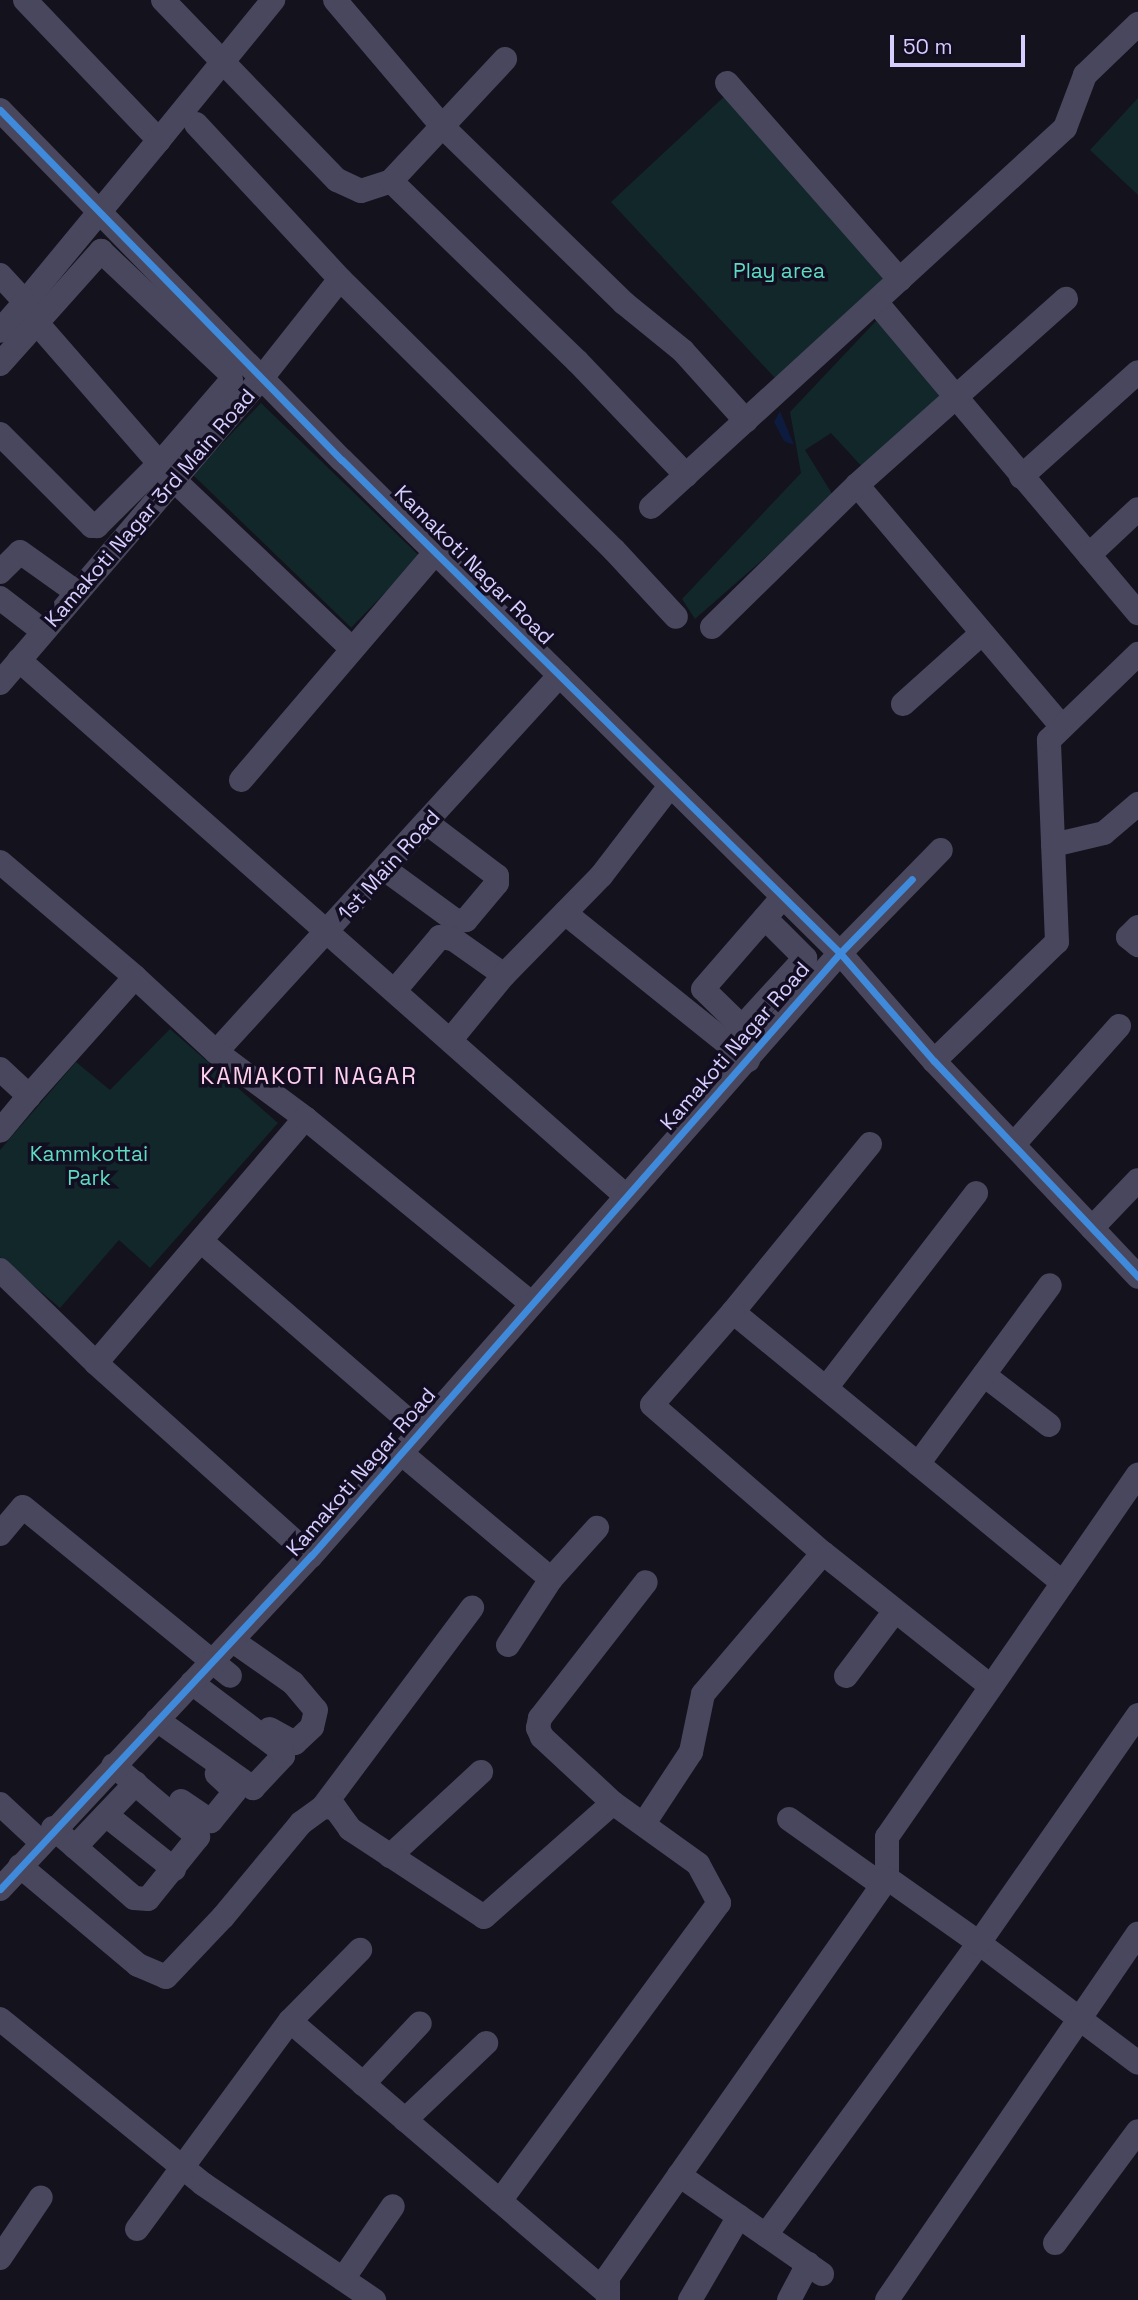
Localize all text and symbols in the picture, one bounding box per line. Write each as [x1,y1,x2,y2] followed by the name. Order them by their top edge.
[893,21,1028,65] scale bar
[903,33,953,60] text: 50 m
[733,258,825,284] park label: Play area
[40,384,260,632] street label: Kamakoti Nagar 3rd Main Road
[389,480,559,650] street label: Kamakoti Nagar Road
[333,805,445,925] street label: 1st Main Road
[655,957,815,1135] street label: Kamakoti Nagar Road
[202,1062,416,1090] district label: KAMAKOTI NAGAR
[30,1141,148,1191] park label: Kammkottai Park
[281,1383,441,1561] street label: Kamakoti Nagar Road

